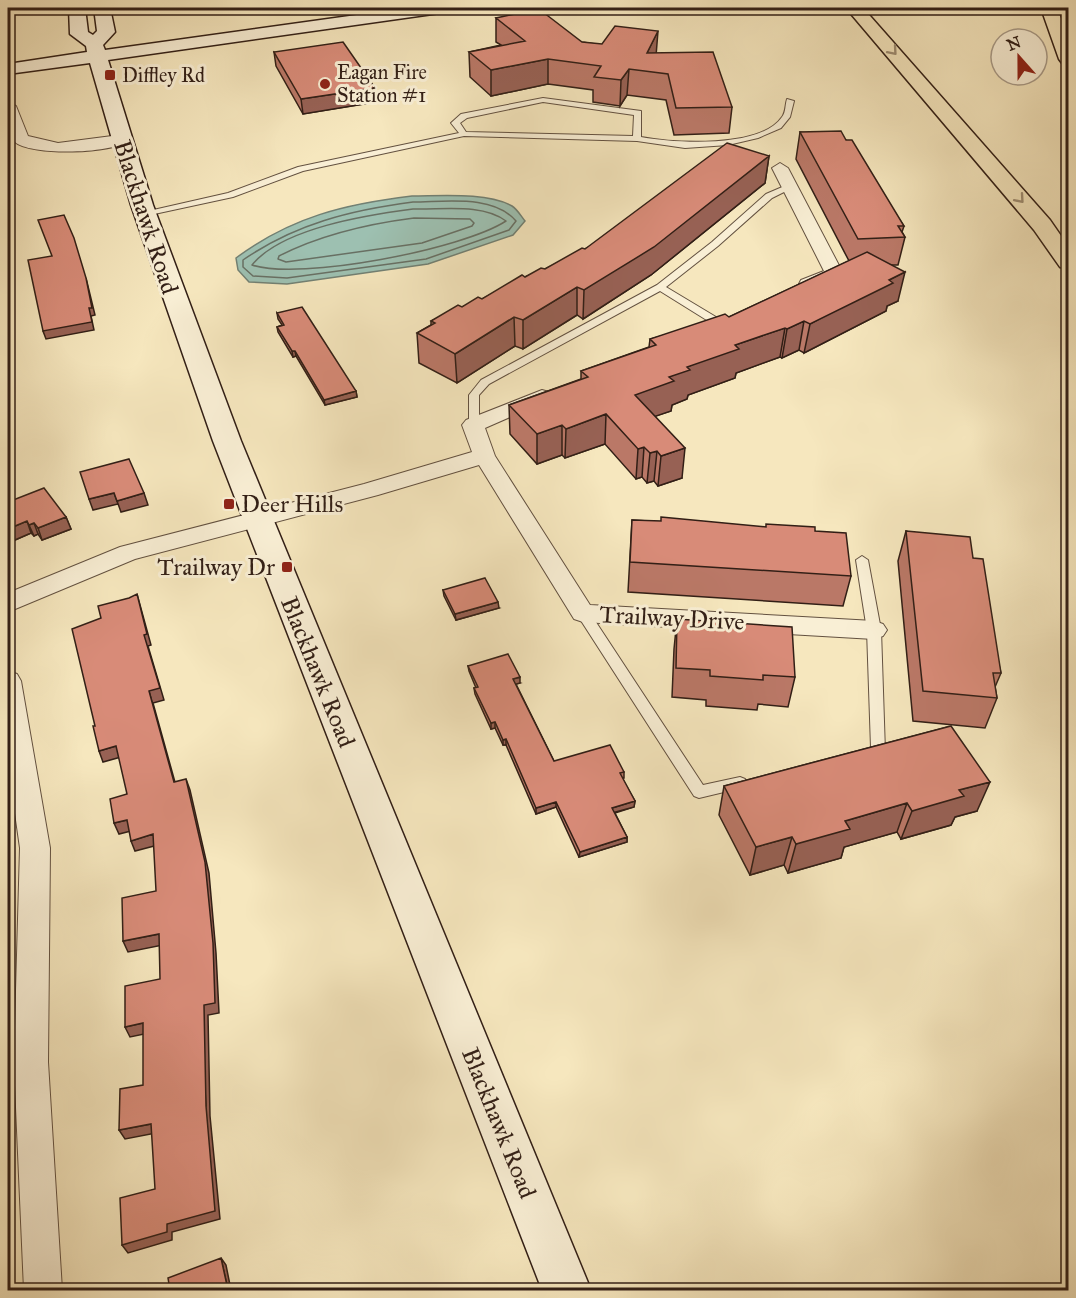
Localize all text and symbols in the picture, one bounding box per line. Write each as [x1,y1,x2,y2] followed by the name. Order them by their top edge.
[989,27,1049,87] north arrow
[1004,32,1024,55] text: N
[886,44,897,55] one-way arrow
[337,60,427,107] place label: Eagan Fire Station #1
[122,63,205,87] place label: Diffley Rd
[103,68,117,82] marker: Diffley Rd
[318,77,332,91] marker: Eagan Fire Station #1
[107,136,185,298] street label: Blackhawk Road
[1013,192,1024,203] one-way arrow
[241,489,343,519] place label: Deer Hills
[222,497,236,511] marker: Deer Hills
[157,552,275,582] place label: Trailway Dr
[280,560,294,574] marker: Trailway Dr
[274,592,362,752] street label: Blackhawk Road
[599,599,745,637] street label: Trailway Drive
[455,1043,543,1203] street label: Blackhawk Road

